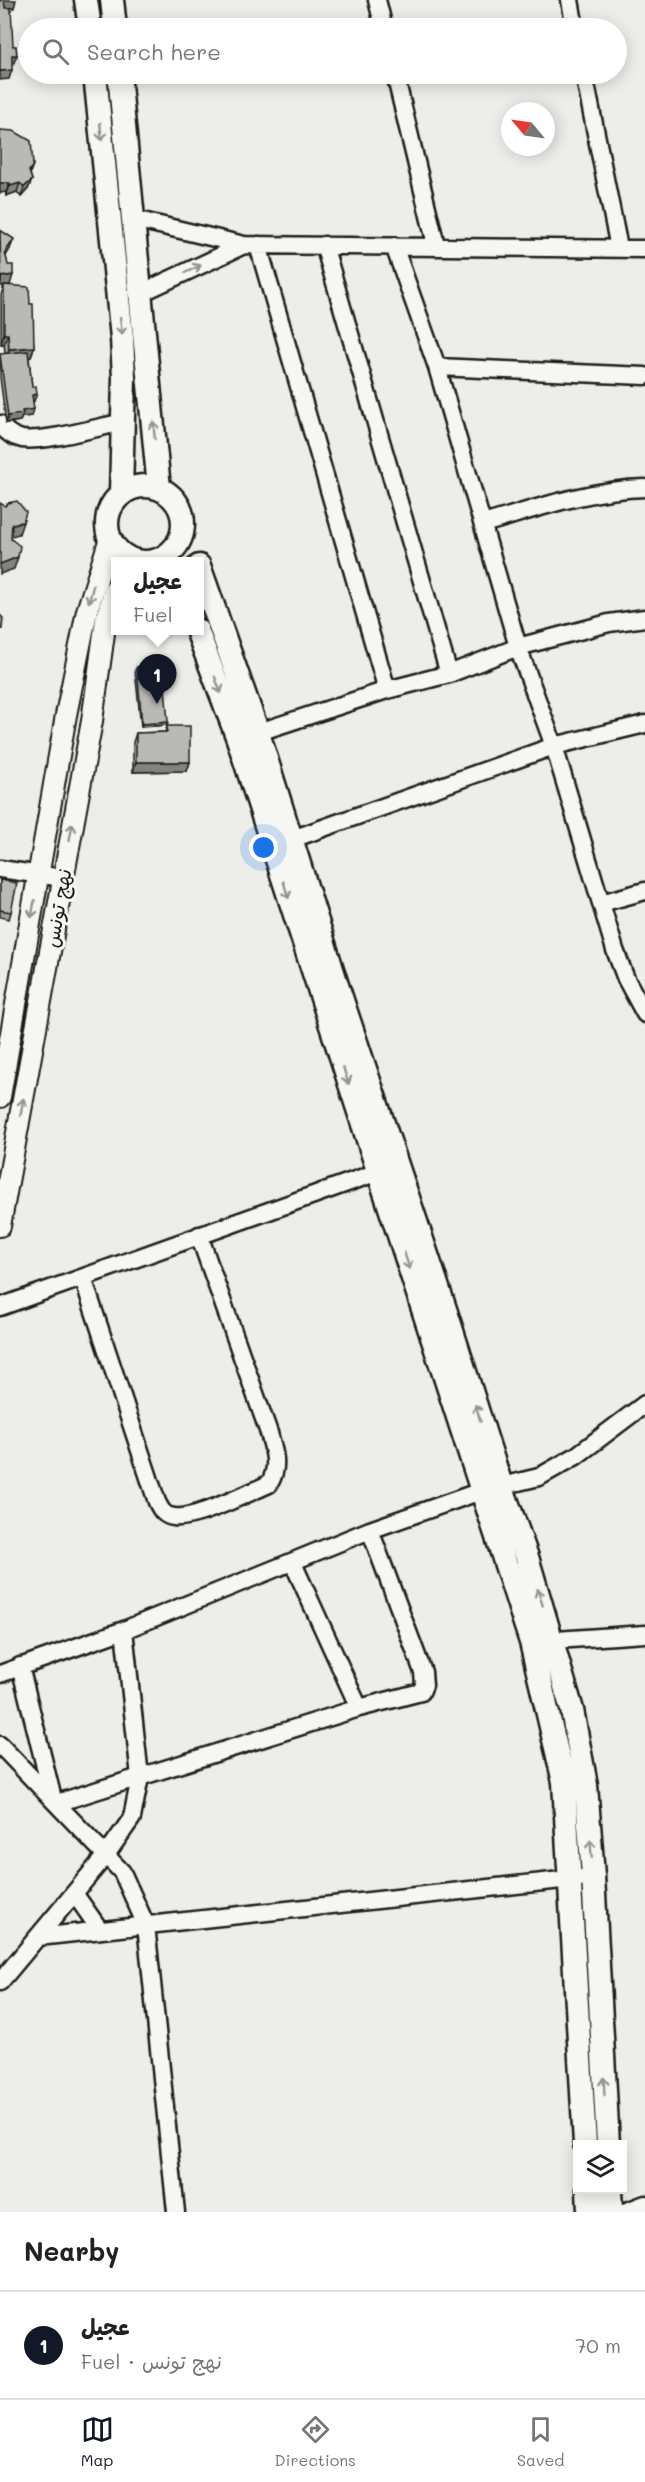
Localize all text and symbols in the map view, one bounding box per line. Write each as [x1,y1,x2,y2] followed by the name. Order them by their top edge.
[18,18,627,84] search box
[39,35,72,68] icon: search
[87,37,221,66] text: Search here
[501,102,555,156] north arrow
[96,121,107,141] one-way arrow
[183,262,201,274] one-way arrow
[116,315,127,335] one-way arrow
[148,420,159,440] one-way arrow
[111,557,204,635] popup
[133,566,182,595] text: عجيل
[85,584,97,603] one-way arrow
[133,601,173,627] text: Fuel
[138,654,176,704] pin: 1
[213,675,224,694] one-way arrow
[66,823,77,842] one-way arrow
[249,833,278,862] your location
[37,866,79,950] street label: نهج تونس
[281,880,292,899] one-way arrow
[28,899,39,919] one-way arrow
[341,1066,352,1085] one-way arrow
[16,1097,27,1117] one-way arrow
[402,1251,413,1270] one-way arrow
[472,1404,483,1423] one-way arrow
[534,1588,545,1607] one-way arrow
[585,1840,596,1860] one-way arrow
[599,2077,610,2097] one-way arrow
[573,2140,627,2194] map controls
[573,2140,627,2194] button: layers
[24,2234,119,2268] text: Nearby
[81,2312,130,2341] text: عجيل
[39,2332,48,2358] text: 1
[575,2332,621,2358] text: 70 m
[81,2348,222,2374] text: Fuel · نهج تونس
[81,2413,114,2470] tab: Map
[275,2413,356,2470] tab: Directions
[517,2413,564,2470] tab: Saved

